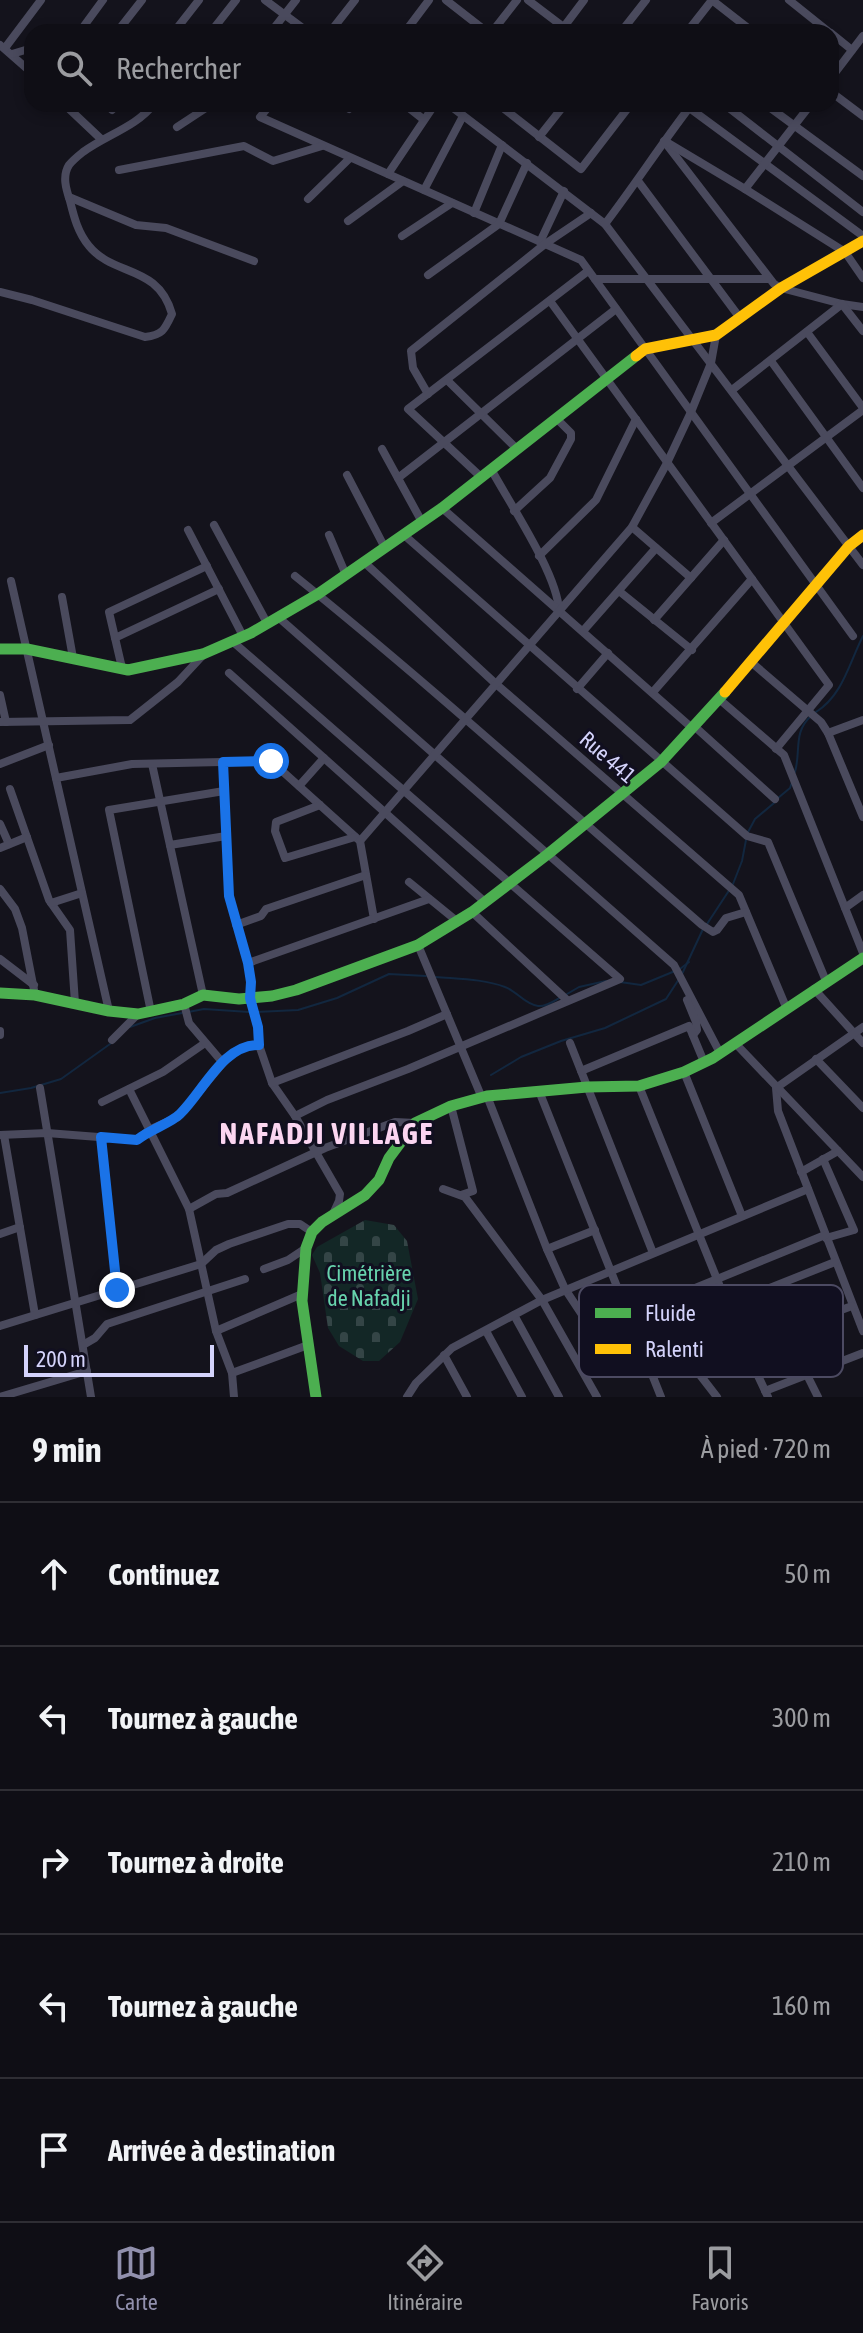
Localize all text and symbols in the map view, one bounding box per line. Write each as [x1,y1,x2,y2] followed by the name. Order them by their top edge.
[24,24,839,112] search box
[52,46,96,90] icon: search
[116,51,241,85] text: Rechercher
[575,726,641,788] street label: Rue 441
[253,743,289,779] route start
[220,1116,434,1150] district label: NAFADJI VILLAGE
[326,1260,412,1311] park label: Cimétrière de Nafadji
[99,1272,135,1308] route end
[579,1285,843,1377] legend
[645,1300,696,1326] text: Fluide
[645,1336,704,1362] text: Ralenti
[24,1341,214,1377] scale bar
[36,1346,86,1372] text: 200 m
[32,1430,101,1469] text: 9 min
[701,1434,831,1464] text: À pied · 720 m
[32,1552,76,1596] icon: ahead
[108,1557,219,1591] text: Continuez
[784,1559,831,1589] text: 50 m
[32,1696,76,1740] icon: left
[108,1701,298,1735] text: Tournez à gauche
[772,1703,831,1733] text: 300 m
[32,1840,76,1884] icon: right
[108,1845,284,1879] text: Tournez à droite
[772,1847,831,1877] text: 210 m
[32,1984,76,2028] icon: left
[108,1989,298,2023] text: Tournez à gauche
[772,1991,831,2021] text: 160 m
[32,2128,76,2172] icon: arrive
[108,2133,335,2167] text: Arrivée à destination
[114,2241,158,2315] tab: Carte
[387,2241,463,2315] tab: Itinéraire
[691,2241,749,2315] tab: Favoris

